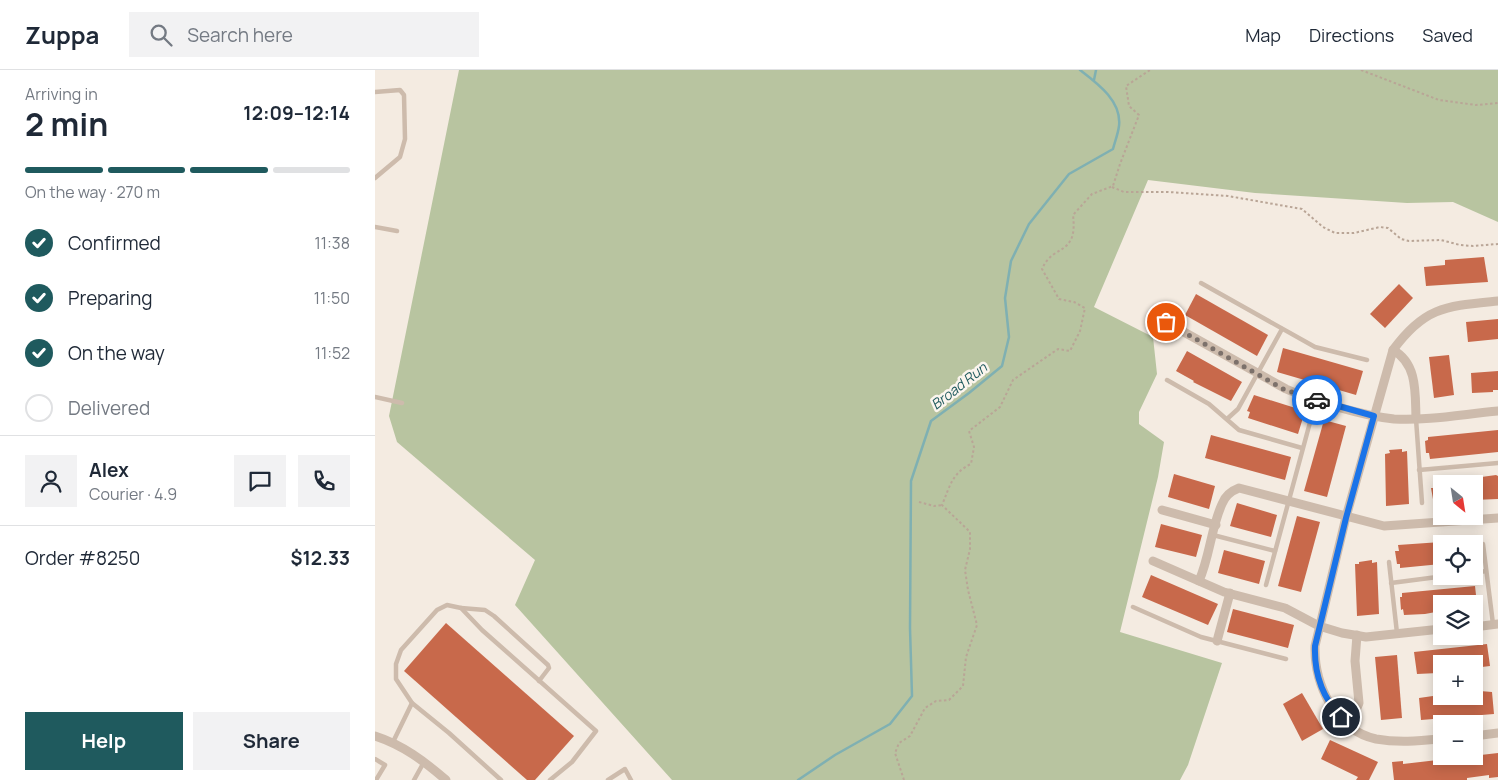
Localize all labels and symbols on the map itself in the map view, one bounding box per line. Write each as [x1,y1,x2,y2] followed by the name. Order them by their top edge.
[1145,301,1187,343] pin
[927,357,991,413] water label: Broad Run
[1292,375,1342,425] courier
[1433,475,1483,525] north arrow
[1320,696,1362,738] pin

